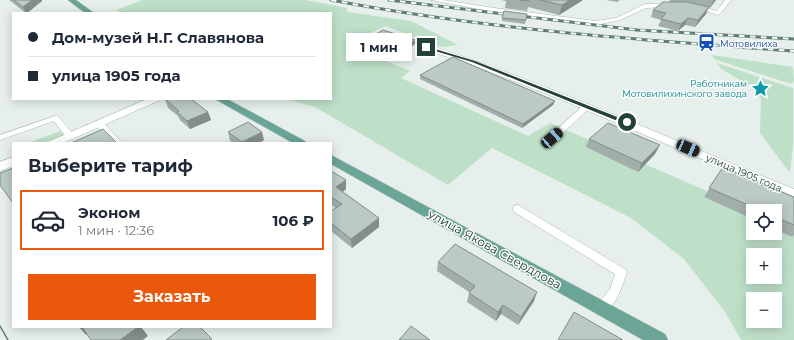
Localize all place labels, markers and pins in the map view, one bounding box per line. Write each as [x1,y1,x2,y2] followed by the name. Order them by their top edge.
[697,33,717,53] station icon: Мотовилиха
[720,38,777,49] place label: Мотовилиха
[622,78,747,99] place label: Работникам Мотовилихинского завода
[750,78,770,98] place icon: Работникам Мотовилихинского завода

